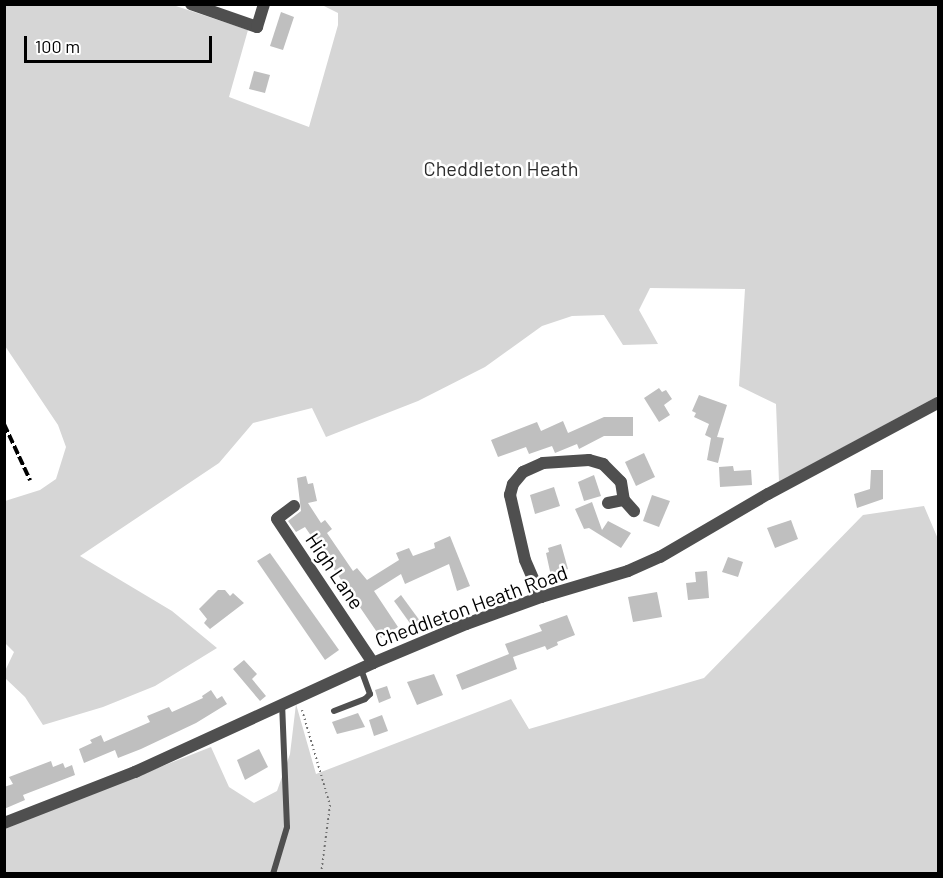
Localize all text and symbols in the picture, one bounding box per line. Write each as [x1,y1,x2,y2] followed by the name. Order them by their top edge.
[27,24,214,62] scale bar
[35,35,80,57] text: 100 m
[424,156,578,180] park label: Cheddleton Heath
[301,528,369,614] street label: High Lane
[371,560,571,652] street label: Cheddleton Heath Road

